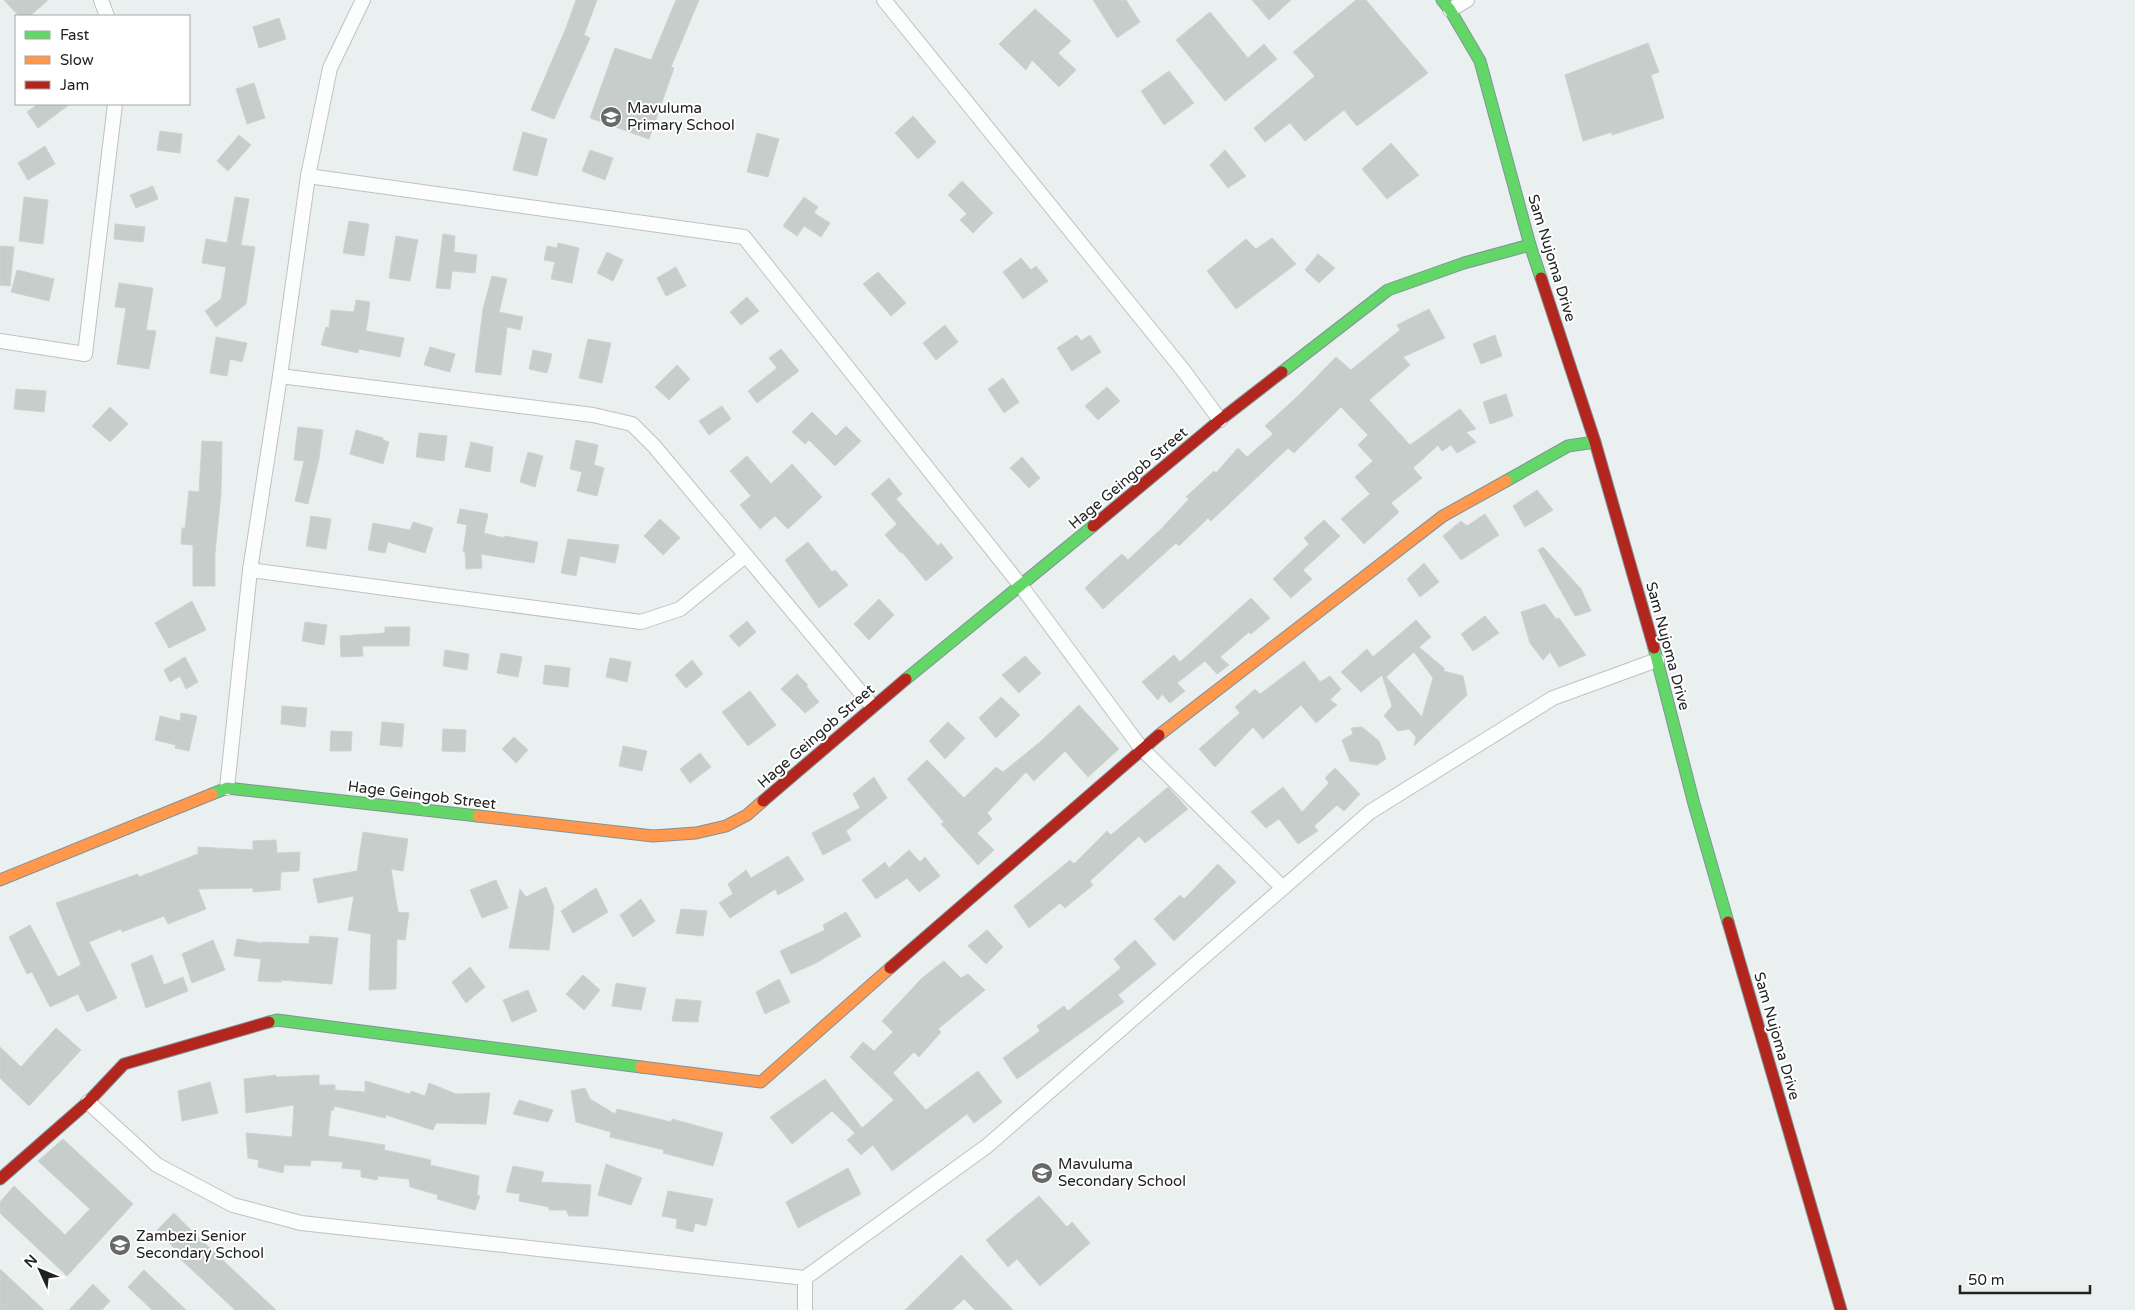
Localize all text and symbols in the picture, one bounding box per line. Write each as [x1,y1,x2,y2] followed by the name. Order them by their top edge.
[15,15,190,105] legend
[60,26,90,44] text: Fast
[60,51,94,69] text: Slow
[60,76,89,94] text: Jam
[627,99,735,134] place label: Mavuluma Primary School
[599,105,623,129] school or university icon: Mavuluma Primary School
[1524,192,1580,324] street label: Sam Nujoma Drive
[1065,423,1191,533] street label: Hage Geingob Street
[1642,580,1694,712] street label: Sam Nujoma Drive
[754,680,878,792] street label: Hage Geingob Street
[347,777,497,813] street label: Hage Geingob Street
[1750,970,1804,1102] street label: Sam Nujoma Drive
[1058,1155,1186,1190] place label: Mavuluma Secondary School
[1030,1161,1054,1185] school or university icon: Mavuluma Secondary School
[136,1227,264,1262] place label: Zambezi Senior Secondary School
[108,1233,132,1257] school or university icon: Zambezi Senior Secondary School
[15,1245,65,1295] north arrow
[21,1251,41,1271] text: N
[1960,1262,2090,1294] scale bar
[1968,1271,2005,1289] text: 50 m

